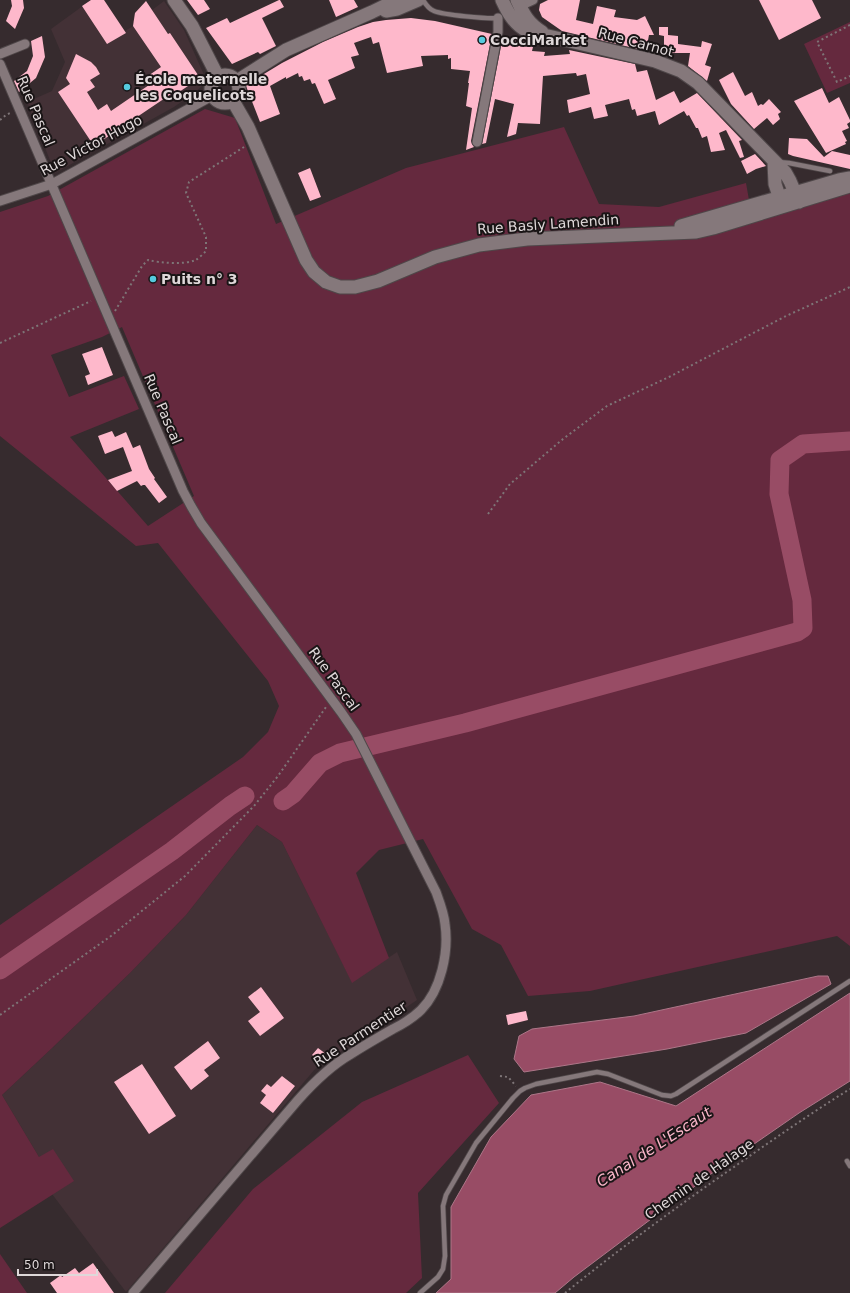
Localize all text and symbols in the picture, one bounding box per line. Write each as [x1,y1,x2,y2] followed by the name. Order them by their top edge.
[596,24,676,60] street label: Rue Carnot
[490,32,587,48] place label: CocciMarket
[477,35,487,45] marker: CocciMarket
[135,71,267,103] place label: École maternelle les Coquelicots
[14,73,58,149] street label: Rue Pascal
[122,82,132,92] marker: École maternelle les Coquelicots
[37,111,145,179] street label: Rue Victor Hugo
[476,211,620,237] street label: Rue Basly Lamendin
[161,271,238,287] place label: Puits n° 3
[148,274,158,284] marker: Puits n° 3
[141,371,185,447] street label: Rue Pascal
[306,644,362,714] street label: Rue Pascal
[310,998,410,1070] street label: Rue Parmentier
[593,1103,716,1191] water label: Canal de L'Escaut
[642,1135,756,1223] street label: Chemin de Halage
[18,1251,97,1277] scale bar
[24,1258,55,1272] text: 50 m

